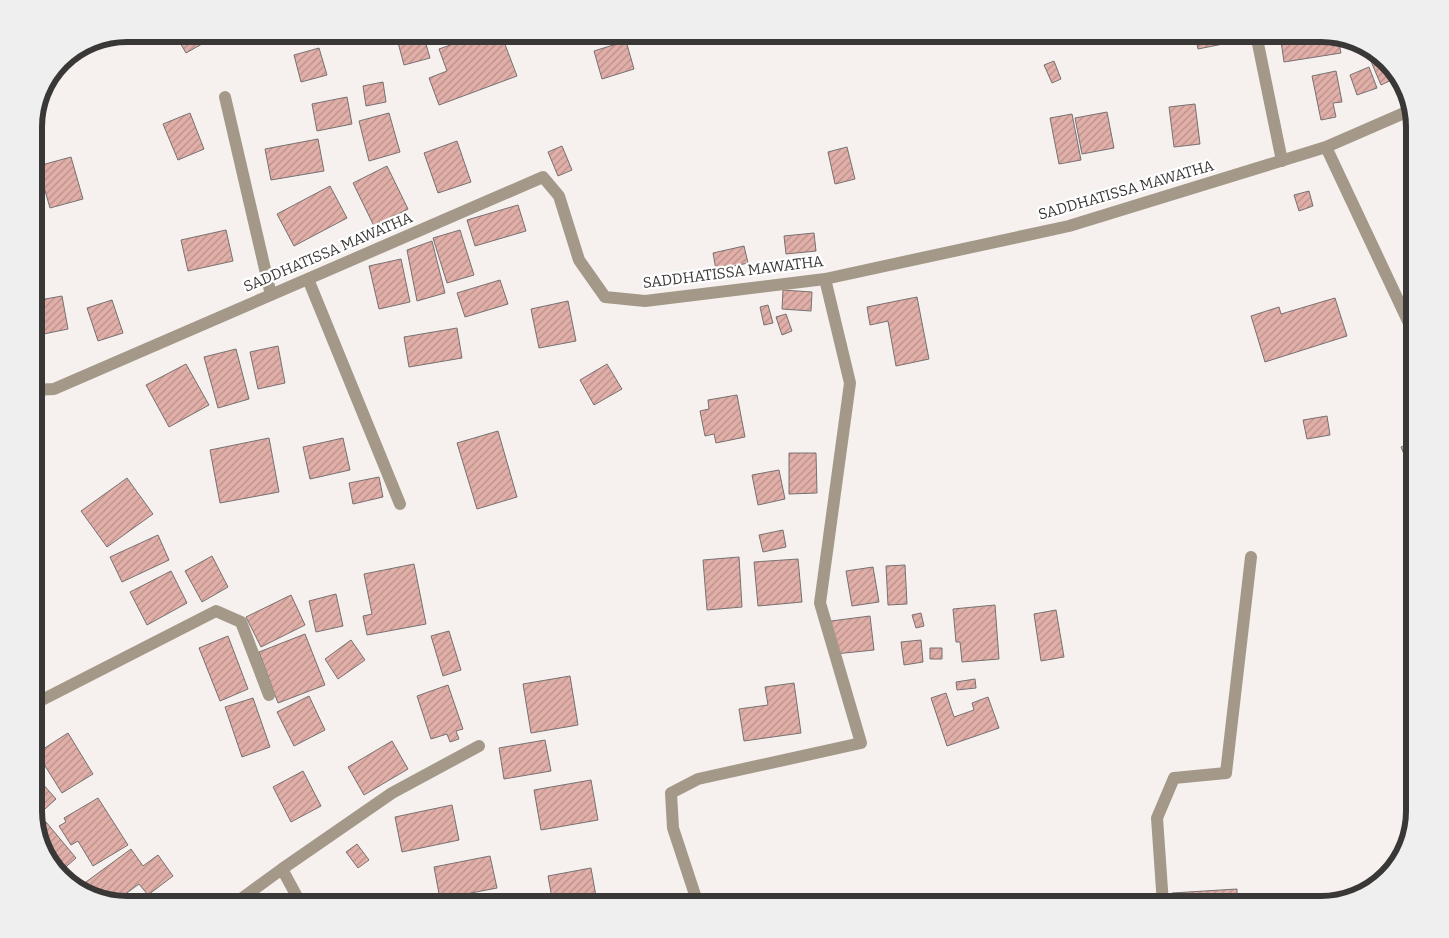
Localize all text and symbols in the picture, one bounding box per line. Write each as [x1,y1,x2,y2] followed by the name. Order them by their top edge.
[1036,156,1216,224] street label: SADDHATISSA MAWATHA
[241,208,416,296] street label: SADDHATISSA MAWATHA
[642,252,825,292] street label: SADDHATISSA MAWATHA

